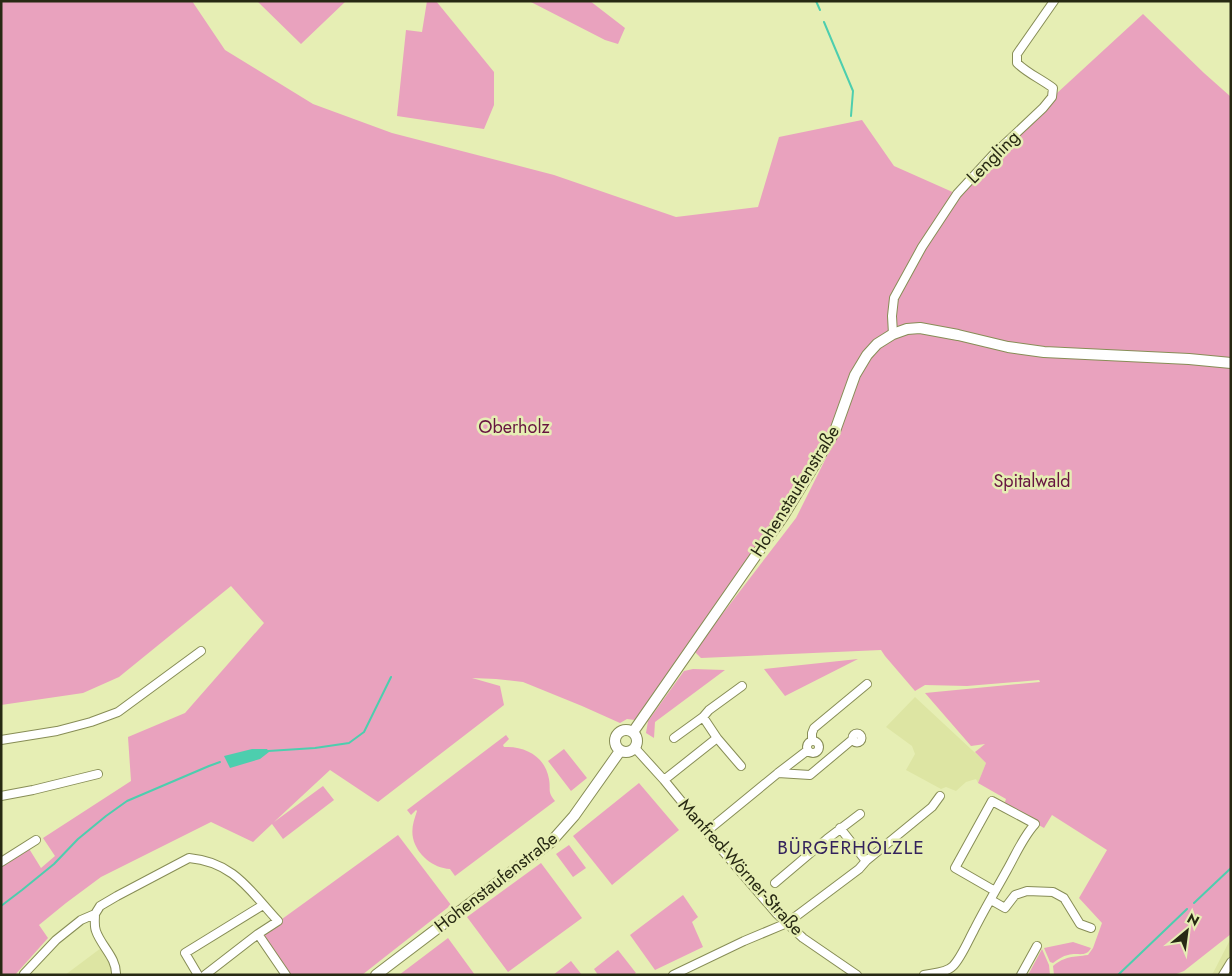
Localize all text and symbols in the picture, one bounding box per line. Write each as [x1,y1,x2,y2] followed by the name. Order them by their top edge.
[961,125,1025,189] street label: Lengling
[478,414,551,440] park label: Oberholz
[744,420,846,562] street label: Hohenstaufenstraße
[993,468,1071,494] park label: Spitalwald
[672,793,810,941] street label: Manfred-Wörner-Straße
[429,825,563,939] street label: Hohenstaufenstraße
[777,834,925,861] district label: BÜRGERHÖLZLE
[1162,906,1212,956] north arrow
[1184,908,1203,931] text: N

